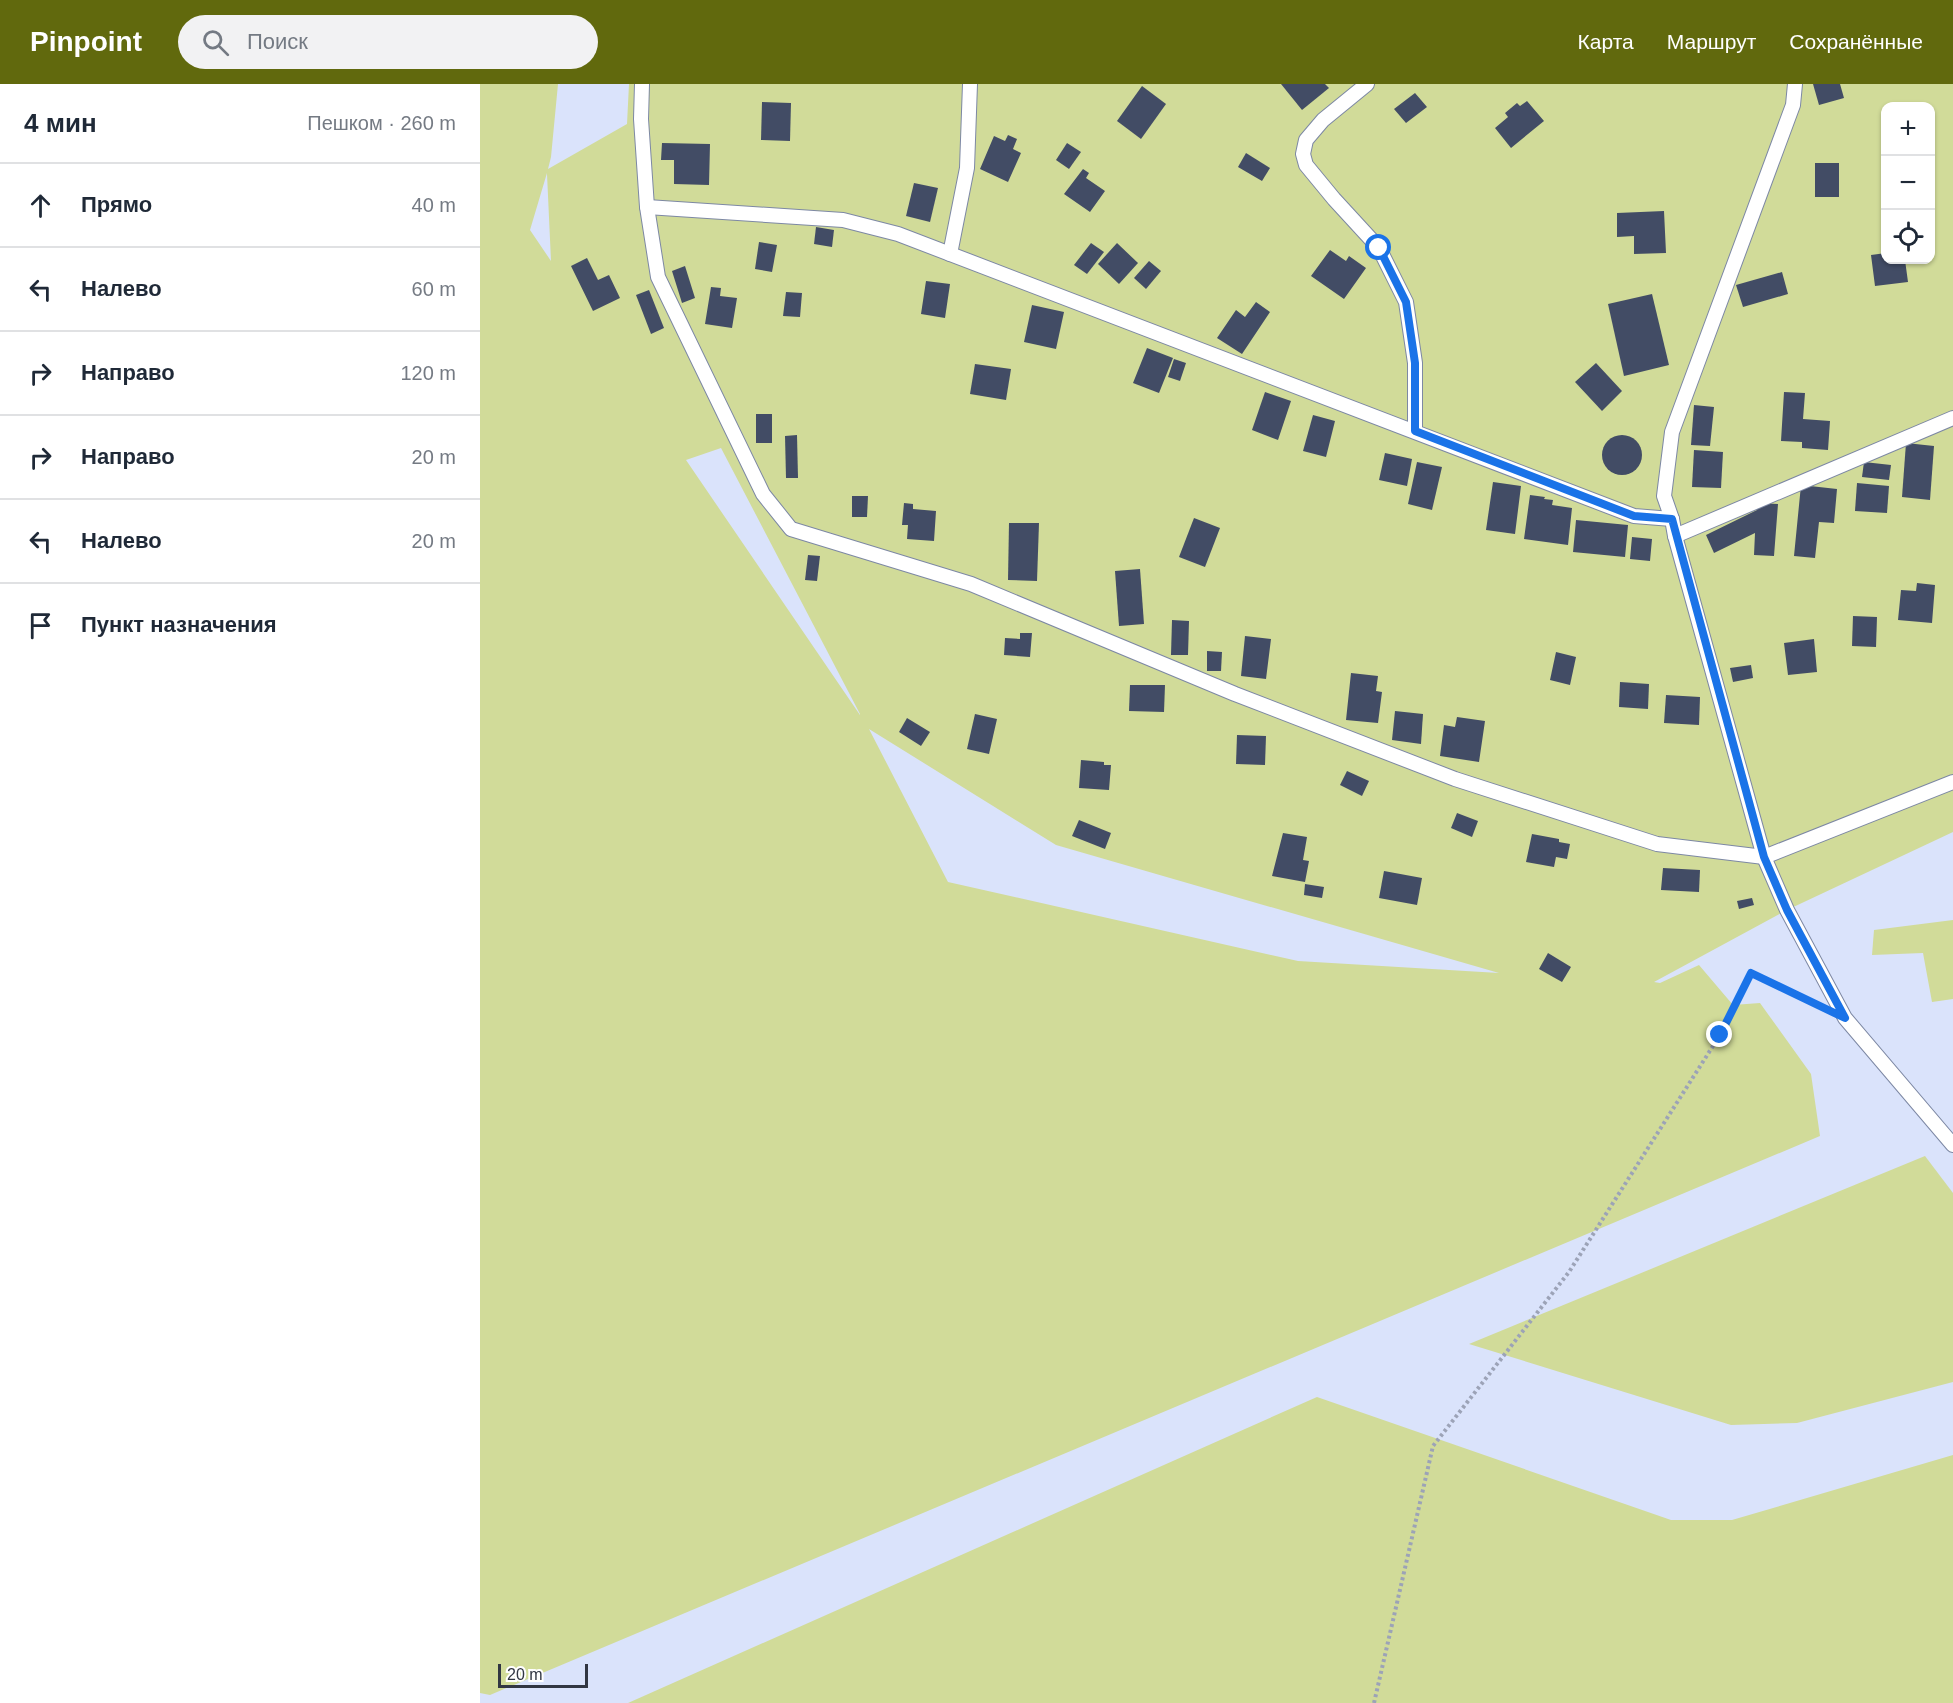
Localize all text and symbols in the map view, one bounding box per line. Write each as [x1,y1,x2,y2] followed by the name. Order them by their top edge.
[178,15,598,69] search box
[30,26,142,57] text: Pinpoint
[199,26,232,59] icon: search
[247,29,308,54] text: Поиск
[1578,30,1634,53] text: Карта
[1667,30,1756,53] text: Маршрут
[1789,30,1923,53] text: Сохранённые
[1881,102,1935,264] map controls
[1881,102,1935,156] button: +
[24,108,97,138] text: 4 мин
[307,112,456,134] text: Пешком · 260 m
[1881,156,1935,210] button: −
[24,189,57,222] icon: ahead
[81,192,152,217] text: Прямо
[412,194,456,216] text: 40 m
[1881,210,1935,264] button: locate
[1365,234,1391,260] route start
[24,273,57,306] icon: left
[81,276,162,301] text: Налево
[412,278,456,300] text: 60 m
[24,357,57,390] icon: right
[81,360,175,385] text: Направо
[400,362,456,384] text: 120 m
[24,441,57,474] icon: right
[81,444,175,469] text: Направо
[412,446,456,468] text: 20 m
[24,525,57,558] icon: left
[81,528,162,553] text: Налево
[412,530,456,552] text: 20 m
[24,609,57,642] icon: arrive
[81,612,277,637] text: Пункт назначения
[1706,1021,1732,1047] route end
[498,1661,588,1688] scale bar
[507,1666,543,1683] text: 20 m

